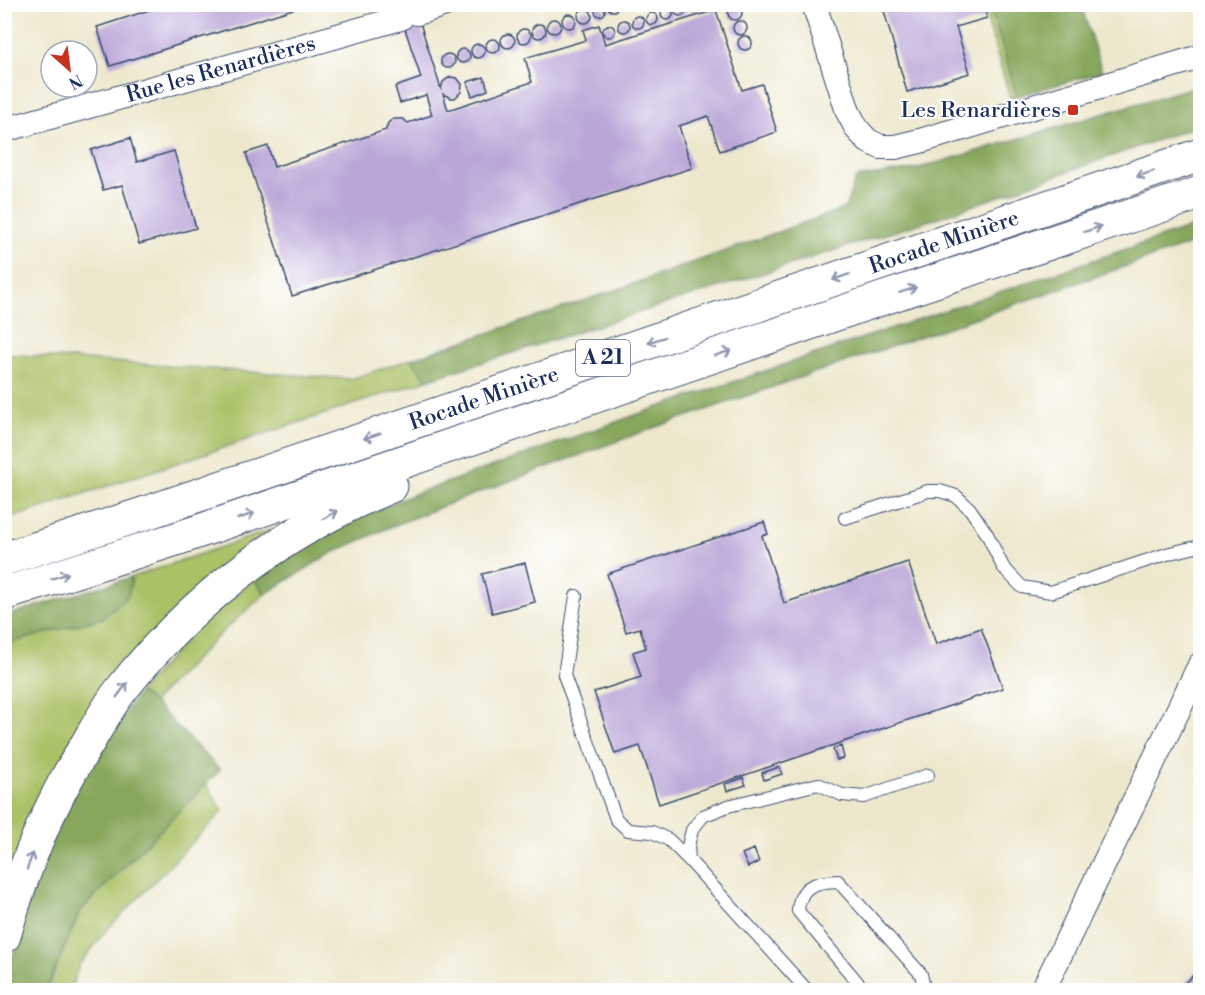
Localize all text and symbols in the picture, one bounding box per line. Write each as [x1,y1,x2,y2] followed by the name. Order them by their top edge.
[123,29,319,109] street label: Rue les Renardières
[39,39,99,99] north arrow
[65,70,86,93] text: N
[901,97,1061,124] place label: Les Renardières
[1066,103,1080,117] marker: Les Renardières
[1136,169,1155,180] one-way arrow
[866,204,1022,280] street label: Rocade Minière
[1083,222,1102,233] one-way arrow
[832,273,851,284] one-way arrow
[898,284,917,295] one-way arrow
[647,335,666,346] one-way arrow
[576,340,630,376] road number: A 21
[713,346,732,357] one-way arrow
[405,360,562,436] street label: Rocade Minière
[363,432,382,443] one-way arrow
[236,509,255,520] one-way arrow
[321,509,339,520] one-way arrow
[50,570,69,581] one-way arrow
[116,682,128,698] one-way arrow
[25,852,36,871] one-way arrow

